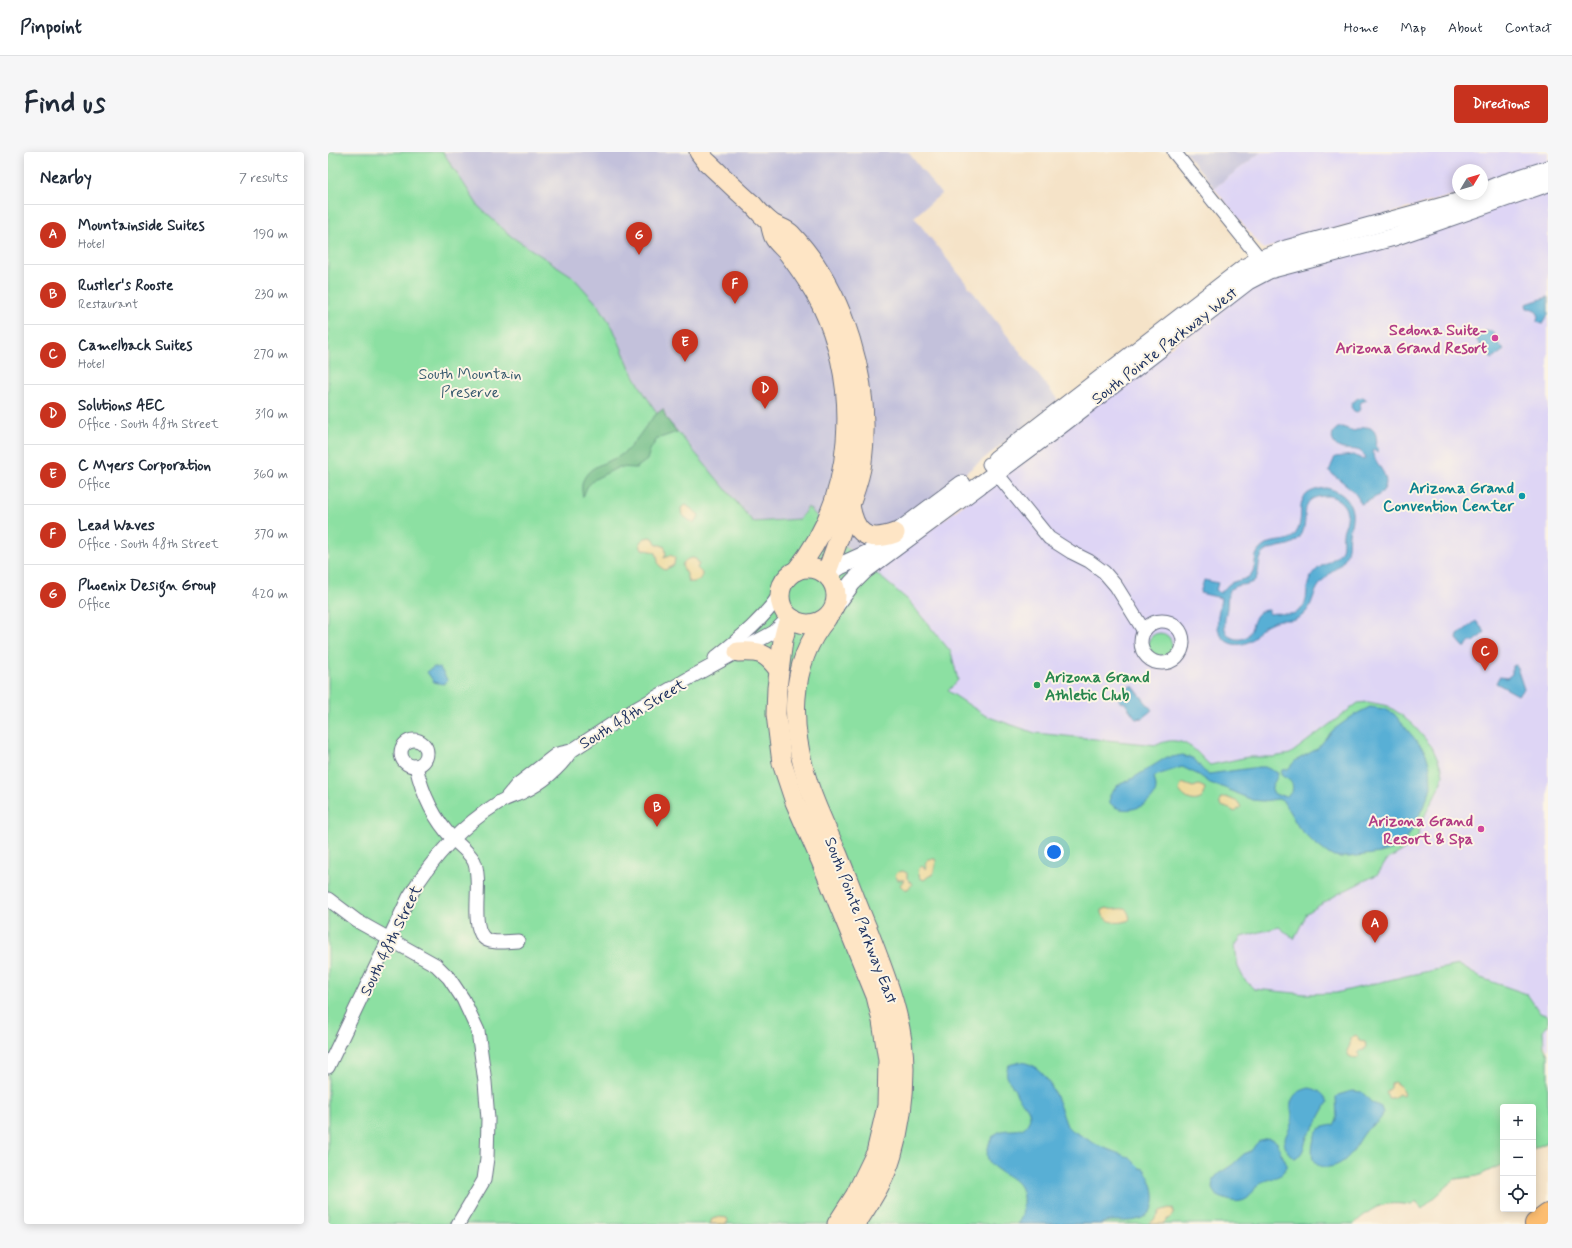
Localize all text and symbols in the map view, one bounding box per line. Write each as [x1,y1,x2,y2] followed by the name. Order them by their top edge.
[20,15,82,40] text: Pinpoint
[1344,19,1378,37] text: Home
[1400,19,1426,37] text: Map
[1448,19,1483,37] text: About
[1505,19,1552,37] text: Contact
[1454,85,1548,123] button: Directions
[24,86,105,123] text: Find us
[1452,164,1488,200] north arrow
[40,167,92,189] text: Nearby
[239,170,288,187] text: 7 results
[78,216,205,236] text: Mountainside Suites
[626,222,652,255] pin: G
[49,226,57,243] text: A
[253,226,288,243] text: 190 m
[78,236,104,253] text: Hotel
[722,271,748,304] pin: F
[78,276,173,296] text: Rustler's Rooste
[1088,283,1242,410] street label: South Pointe Parkway West
[49,286,57,303] text: B
[254,286,288,303] text: 230 m
[78,296,138,313] text: Restaurant
[1336,320,1487,359] place label: Sedona Suite- Arizona Grand Resort
[672,329,698,362] pin: E
[1490,333,1500,343] marker: Sedona Suite- Arizona Grand Resort
[78,336,193,356] text: Camelback Suites
[48,346,58,363] text: C
[253,346,288,363] text: 270 m
[78,356,104,373] text: Hotel
[418,364,522,403] park label: South Mountain Preserve
[752,376,778,409] pin: D
[78,396,165,416] text: Solutions AEC
[49,406,57,423] text: D
[255,406,288,423] text: 310 m
[78,416,219,433] text: Office · South 48th Street
[78,456,211,476] text: C Myers Corporation
[49,466,57,483] text: E
[253,466,288,483] text: 360 m
[78,476,110,493] text: Office
[1383,478,1514,517] place label: Arizona Grand Convention Center
[1517,491,1527,501] marker: Arizona Grand Convention Center
[78,516,155,536] text: Lead Waves
[50,526,56,543] text: F
[254,526,288,543] text: 370 m
[78,536,219,553] text: Office · South 48th Street
[78,576,216,596] text: Phoenix Design Group
[49,586,57,603] text: G
[252,586,288,603] text: 420 m
[78,596,110,613] text: Office
[1472,638,1498,671] pin: C
[1045,667,1150,706] place label: Arizona Grand Athletic Club
[576,674,690,754] street label: South 48th Street
[1032,680,1042,690] marker: Arizona Grand Athletic Club
[644,794,670,827] pin: B
[1368,811,1473,850] place label: Arizona Grand Resort & Spa
[1476,824,1486,834] marker: Arizona Grand Resort & Spa
[819,834,902,1007] street label: South Pointe Parkway East
[1044,842,1064,862] your location
[355,881,428,1000] street label: South 48th Street
[1362,910,1388,943] pin: A
[1500,1104,1536,1212] map controls
[1500,1104,1536,1140] button: +
[1500,1140,1536,1176] button: −
[1500,1176,1536,1212] button: locate

